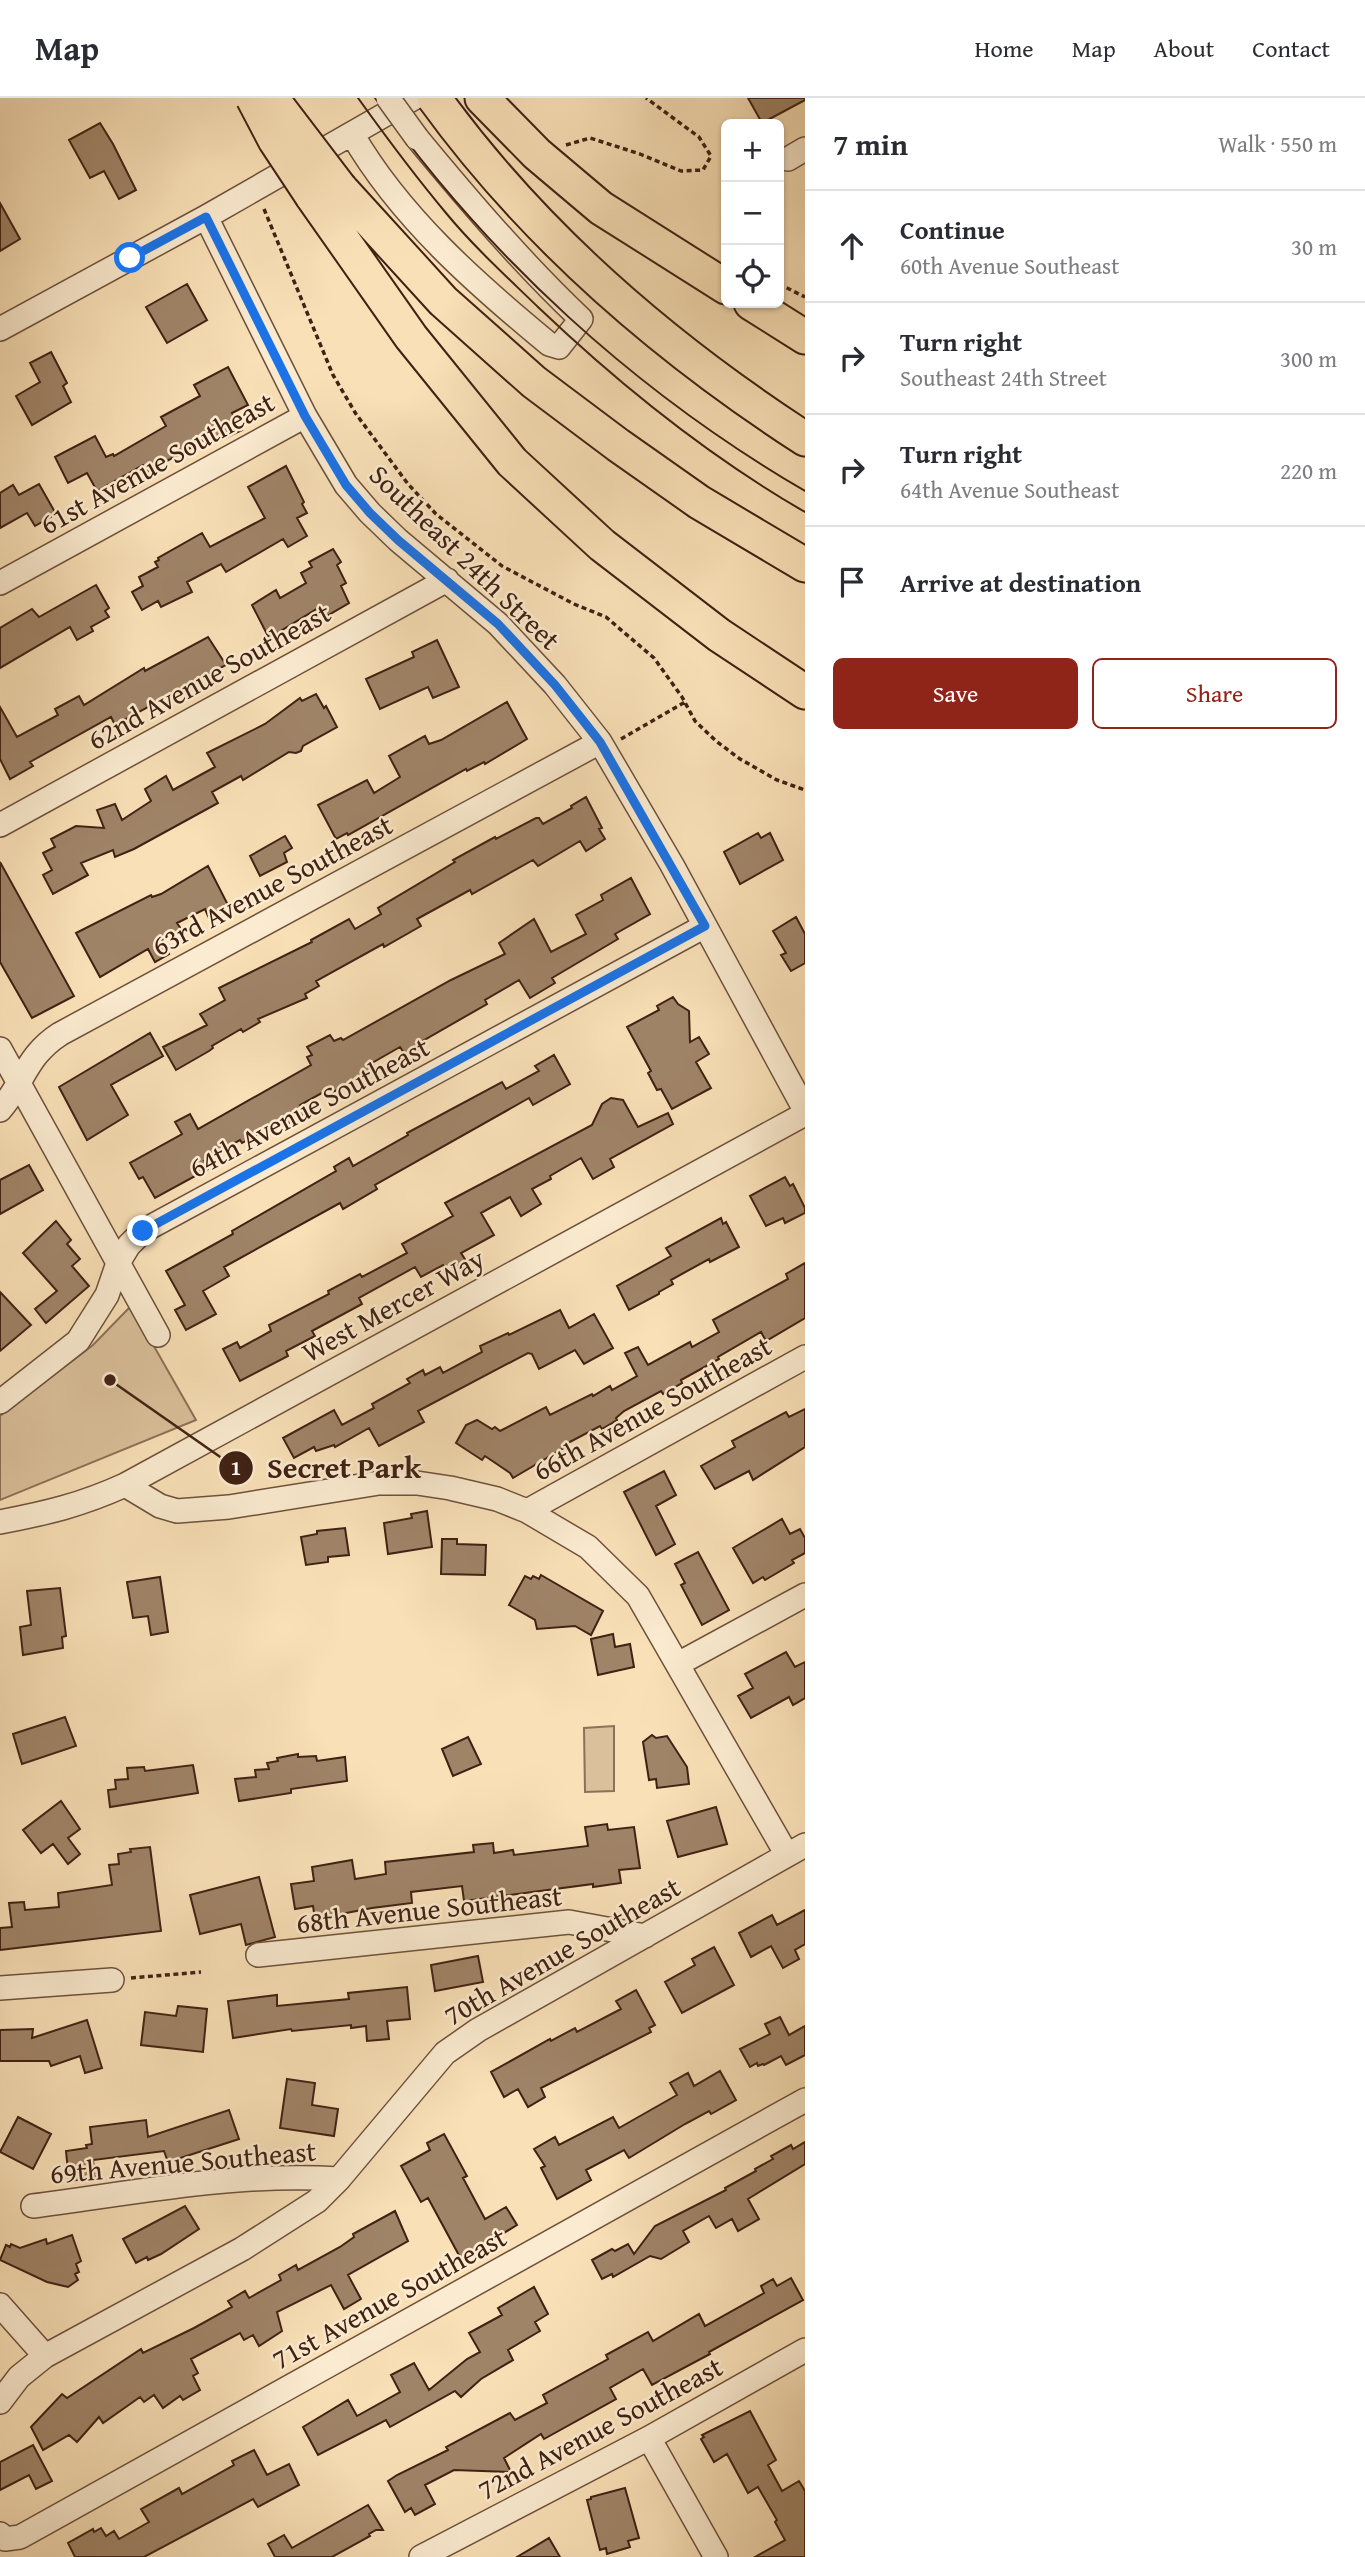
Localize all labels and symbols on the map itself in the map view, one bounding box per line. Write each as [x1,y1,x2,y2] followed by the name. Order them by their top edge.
[114,242,145,273] route start
[32,381,282,544] street label: 61st Avenue Southeast
[361,454,570,659] street label: Southeast 24th Street
[80,592,338,759] street label: 62nd Avenue Southeast
[144,804,400,965] street label: 63rd Avenue Southeast
[181,1026,436,1187] street label: 64th Avenue Southeast
[127,1215,158,1246] route end
[294,1237,492,1372] street label: West Mercer Way
[525,1325,779,1490] street label: 66th Avenue Southeast
[218,1442,435,1493] callout: Secret Park
[267,1445,422,1489] text: Secret Park
[231,1452,241,1483] text: 1
[436,1866,688,2035] street label: 70th Avenue Southeast
[294,1874,564,1943] street label: 68th Avenue Southeast
[48,2129,318,2194] street label: 69th Avenue Southeast
[264,2216,514,2379] street label: 71st Avenue Southeast
[470,2346,730,2510] street label: 72nd Avenue Southeast

